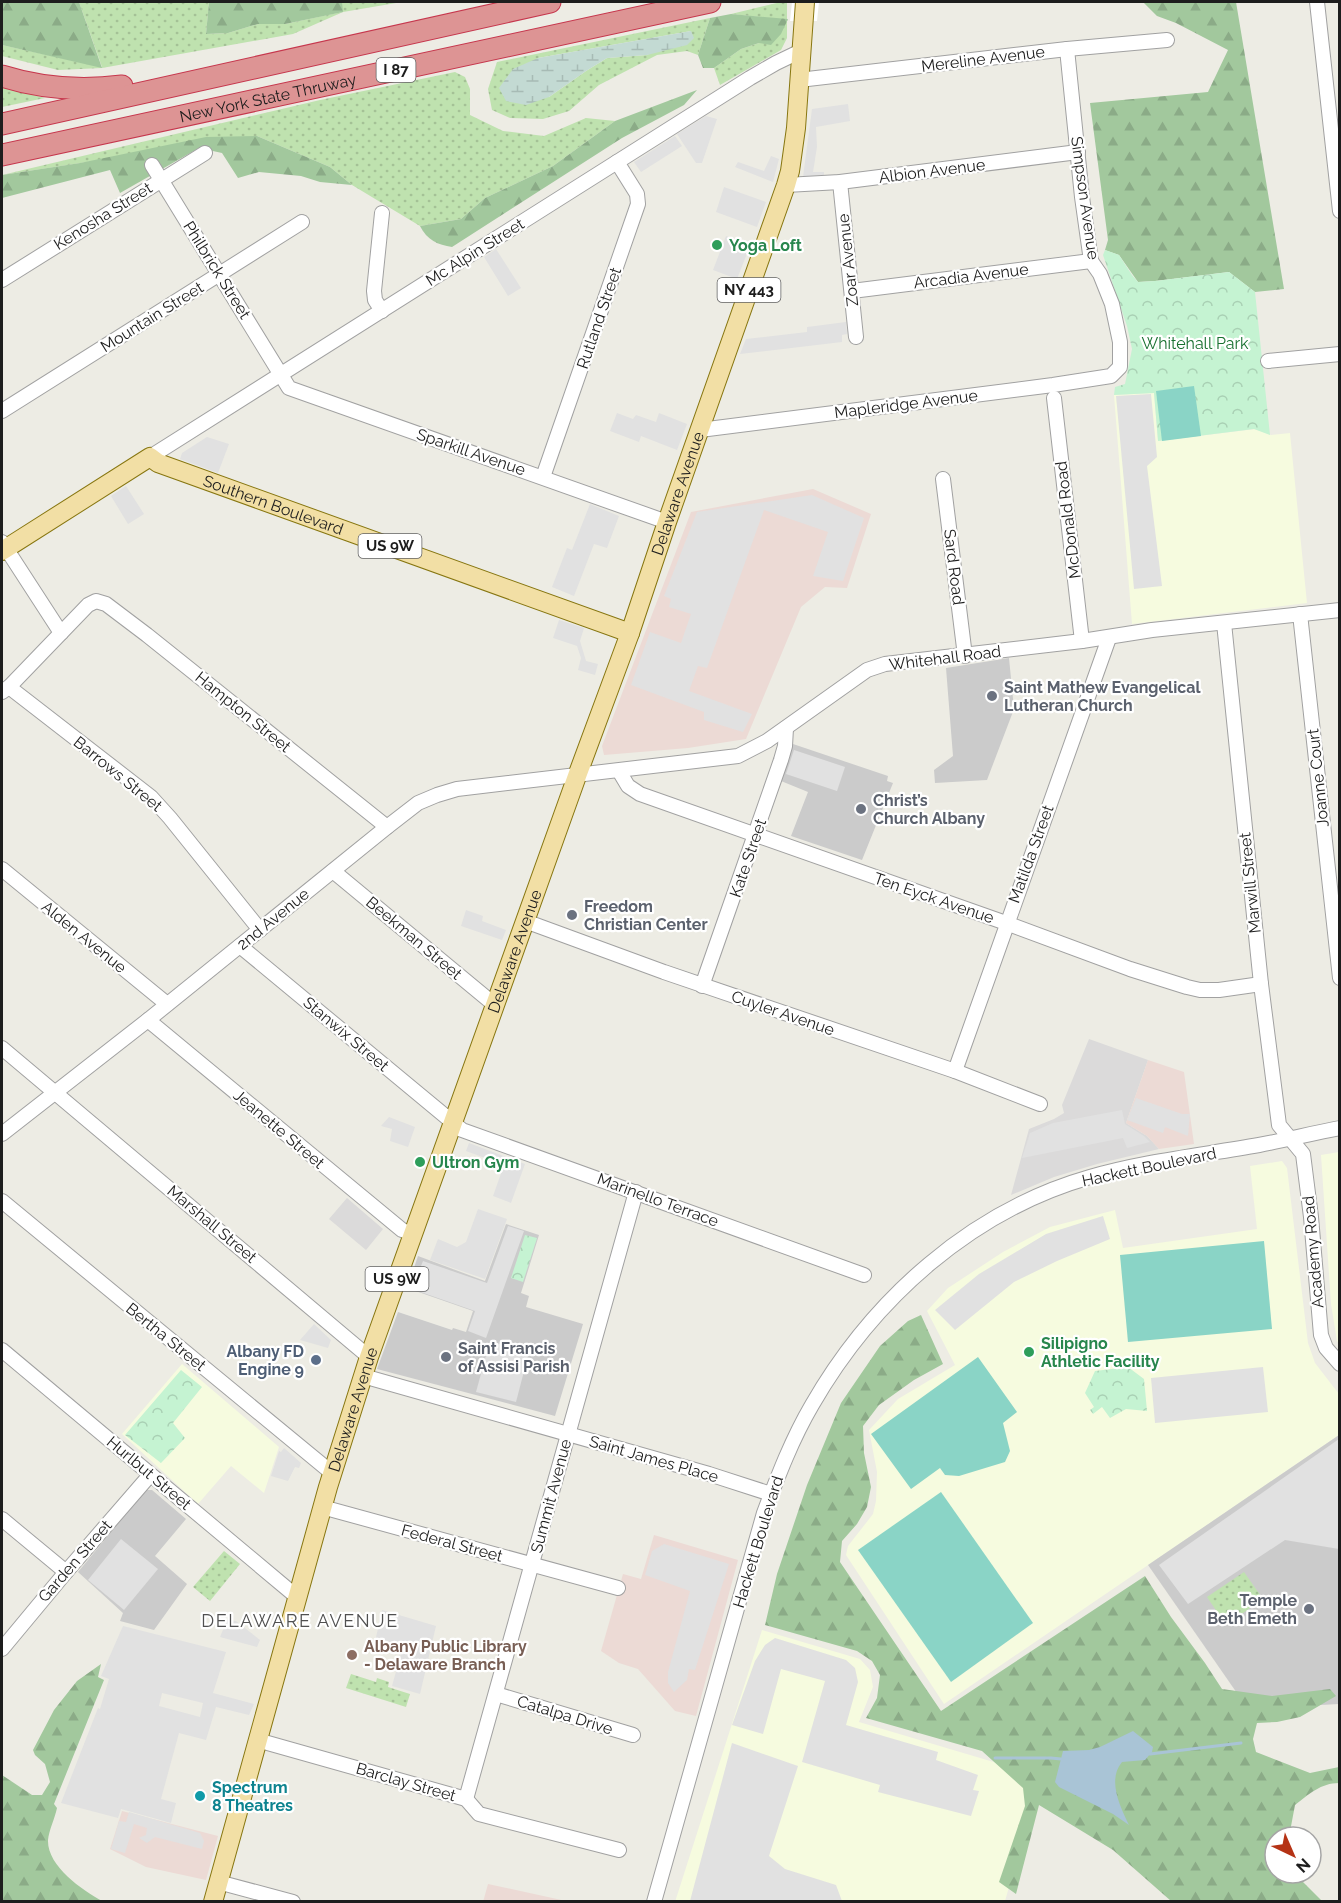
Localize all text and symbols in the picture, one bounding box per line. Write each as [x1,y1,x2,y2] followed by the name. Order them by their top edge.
[920,42,1046,76] street label: Mereline Avenue
[376,58,416,82] road number: I 87
[178,69,358,126] street label: New York State Thruway
[1067,135,1103,261] street label: Simpson Avenue
[878,155,986,187] street label: Albion Avenue
[50,178,156,254] street label: Kenosha Street
[834,213,862,307] street label: Zoar Avenue
[422,214,528,290] street label: Mc Alpin Street
[179,218,255,323] street label: Philbrick Street
[729,236,802,255] place label: Yoga Loft
[710,238,724,252] marker: Yoga Loft
[912,260,1030,292] street label: Arcadia Avenue
[573,264,625,371] street label: Rutland Street
[97,277,207,356] street label: Mountain Street
[718,278,780,302] road number: NY 443
[1141,334,1249,353] park label: Whitehall Park
[833,386,979,422] street label: Mapleridge Avenue
[414,424,528,480] street label: Sparkill Avenue
[647,429,708,558] street label: Delaware Avenue
[1051,460,1085,580] street label: McDonald Road
[201,471,346,539] street label: Southern Boulevard
[940,528,968,606] street label: Sard Road
[358,534,422,558] road number: US 9W
[888,642,1002,674] street label: Whitehall Road
[191,668,295,757] street label: Hampton Street
[1004,678,1201,715] place label: Saint Mathew Evangelical Lutheran Church
[985,689,999,703] marker: Saint Mathew Evangelical Lutheran Church
[1303,727,1333,828] street label: Joanne Court
[70,732,167,816] street label: Barrows Street
[873,791,985,828] place label: Christ’s Church Albany
[854,802,868,816] marker: Christ’s Church Albany
[1004,802,1058,906] street label: Matilda Street
[726,816,771,900] street label: Kate Street
[1235,831,1265,934] street label: Marwill Street
[872,869,996,927] street label: Ten Eyck Avenue
[233,884,313,954] street label: 2nd Avenue
[483,887,545,1015] street label: Delaware Avenue
[362,892,466,984] street label: Beekman Street
[38,897,130,977] street label: Alden Avenue
[584,897,708,934] place label: Freedom Christian Center
[565,908,579,922] marker: Freedom Christian Center
[729,986,837,1040] street label: Cuyler Avenue
[299,993,393,1076] street label: Stanwix Street
[230,1085,329,1173] street label: Jeanette Street
[1080,1143,1218,1191] street label: Hackett Boulevard
[432,1153,519,1172] place label: Ultron Gym
[413,1155,427,1169] marker: Ultron Gym
[595,1169,721,1231] street label: Marinello Terrace
[163,1181,261,1267] street label: Marshall Street
[1299,1195,1327,1309] street label: Academy Road
[366,1267,428,1291] road number: US 9W
[122,1299,210,1375] street label: Bertha Street
[1041,1334,1160,1371] place label: Silipigno Athletic Facility
[458,1339,570,1376] place label: Saint Francis of Assisi Parish
[226,1342,304,1379] place label: Albany FD Engine 9
[324,1344,381,1474] street label: Delaware Avenue
[1022,1345,1036,1359] marker: Silipigno Athletic Facility
[439,1350,453,1364] marker: Saint Francis of Assisi Parish
[309,1353,323,1367] marker: Albany FD Engine 9
[587,1431,721,1487] street label: Saint James Place
[103,1432,196,1514] street label: Hurlbut Street
[527,1437,575,1555] street label: Summit Avenue
[729,1474,787,1610] street label: Hackett Boulevard
[34,1516,116,1606] street label: Garden Street
[399,1520,505,1566] street label: Federal Street
[1207,1591,1297,1628] place label: Temple Beth Emeth
[1302,1602,1316,1616] marker: Temple Beth Emeth
[201,1610,399,1631] district label: DELAWARE AVENUE
[364,1637,527,1674] place label: Albany Public Library - Delaware Branch
[345,1648,359,1662] marker: Albany Public Library - Delaware Branch
[515,1691,615,1739] street label: Catalpa Drive
[354,1759,459,1806] street label: Barclay Street
[212,1778,293,1815] place label: Spectrum 8 Theatres
[193,1789,207,1803] marker: Spectrum 8 Theatres
[1263,1825,1323,1885] north arrow
[1292,1854,1314,1877] text: N

